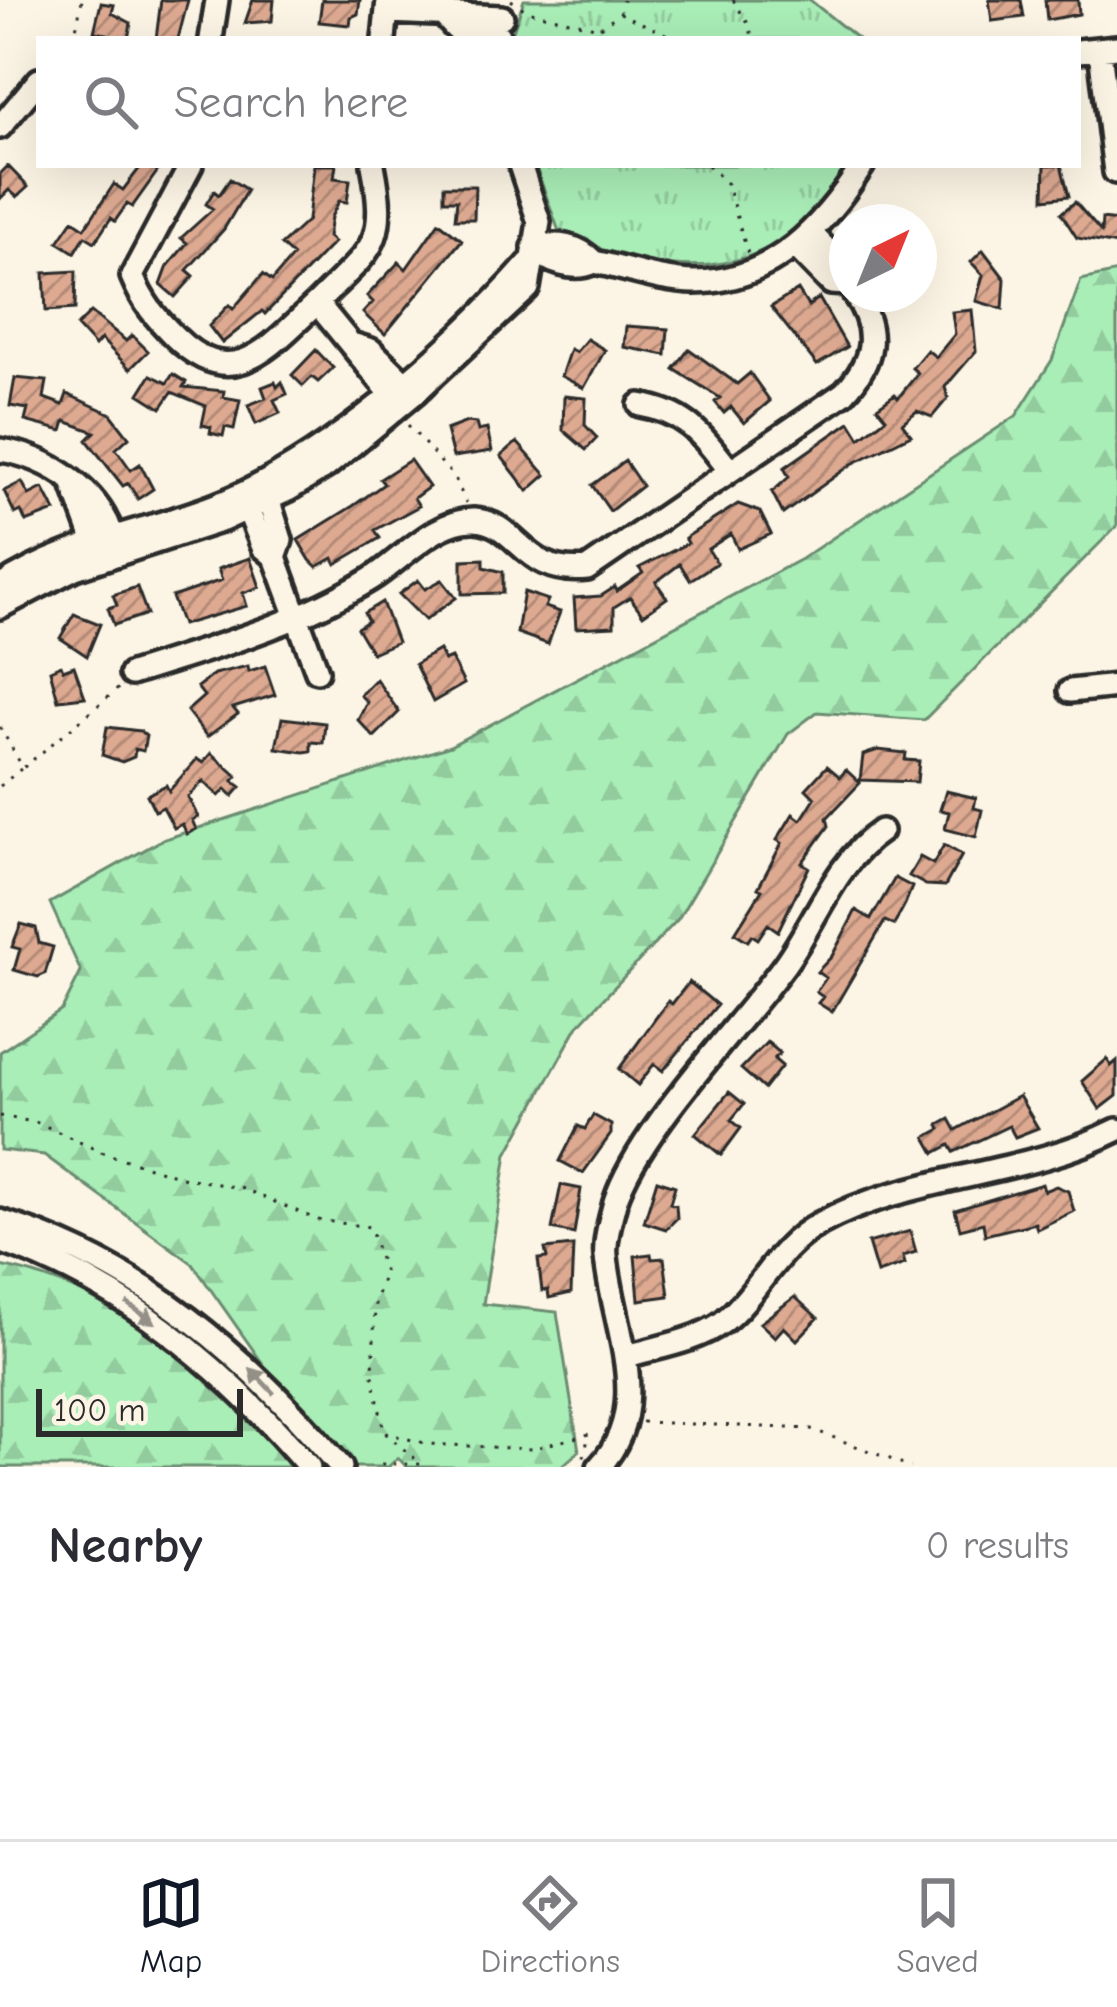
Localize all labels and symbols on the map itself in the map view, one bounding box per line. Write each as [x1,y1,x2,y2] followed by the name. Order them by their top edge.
[829,204,937,312] north arrow
[125,1301,157,1324] one-way arrow
[248,1367,276,1396] one-way arrow
[36,1383,243,1436] scale bar

